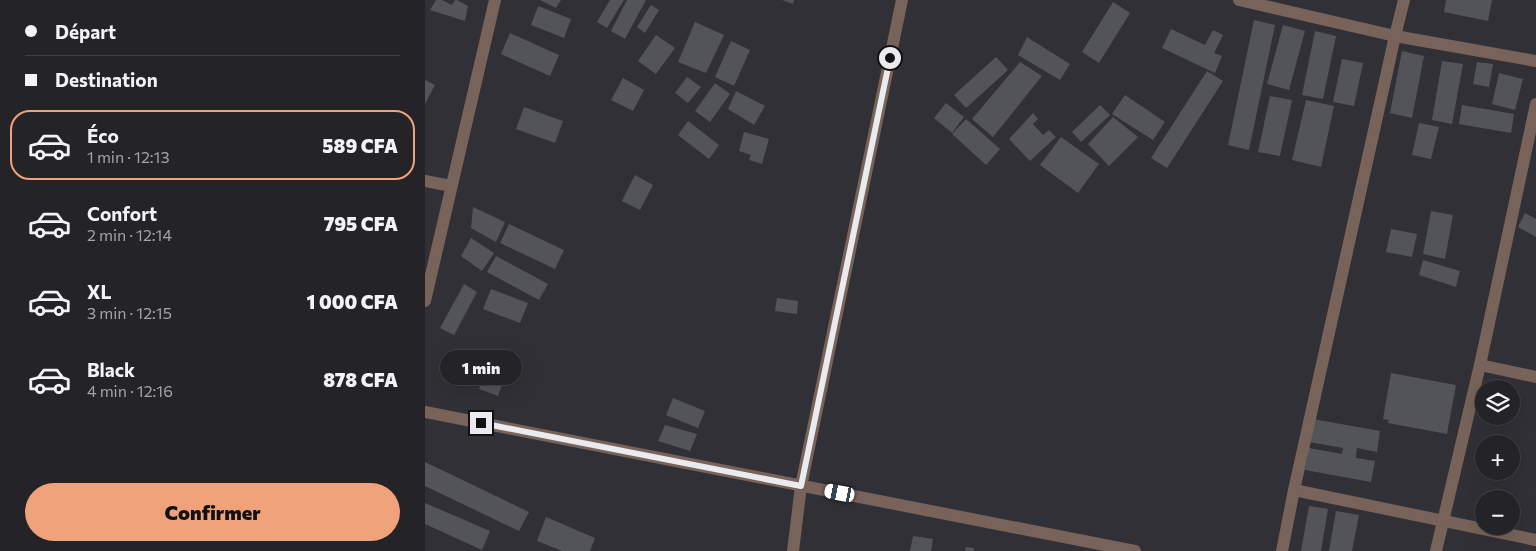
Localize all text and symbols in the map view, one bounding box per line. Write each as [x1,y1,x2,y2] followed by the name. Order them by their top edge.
[55,20,116,43] text: Départ
[879,47,901,69] route start
[55,68,158,91] text: Destination
[27,123,72,168] icon: car
[87,124,119,147] text: Éco
[322,134,398,157] text: 589 CFA
[87,147,170,166] text: 1 min · 12:13
[27,201,72,246] icon: car
[87,202,157,225] text: Confort
[324,212,398,235] text: 795 CFA
[87,225,172,244] text: 2 min · 12:14
[27,279,72,324] icon: car
[87,280,112,303] text: XL
[306,290,398,313] text: 1 000 CFA
[87,303,172,322] text: 3 min · 12:15
[440,350,522,386] callout: 1 min
[27,357,72,402] icon: car
[87,358,135,381] text: Black
[462,358,500,377] text: 1 min
[323,368,398,391] text: 878 CFA
[1475,380,1520,535] map controls
[1475,380,1520,425] button: layers
[87,381,173,400] text: 4 min · 12:16
[470,412,492,434] route end
[1475,435,1520,480] button: +
[25,483,400,541] button: Confirmer
[823,483,856,503] car
[1475,490,1520,535] button: −

